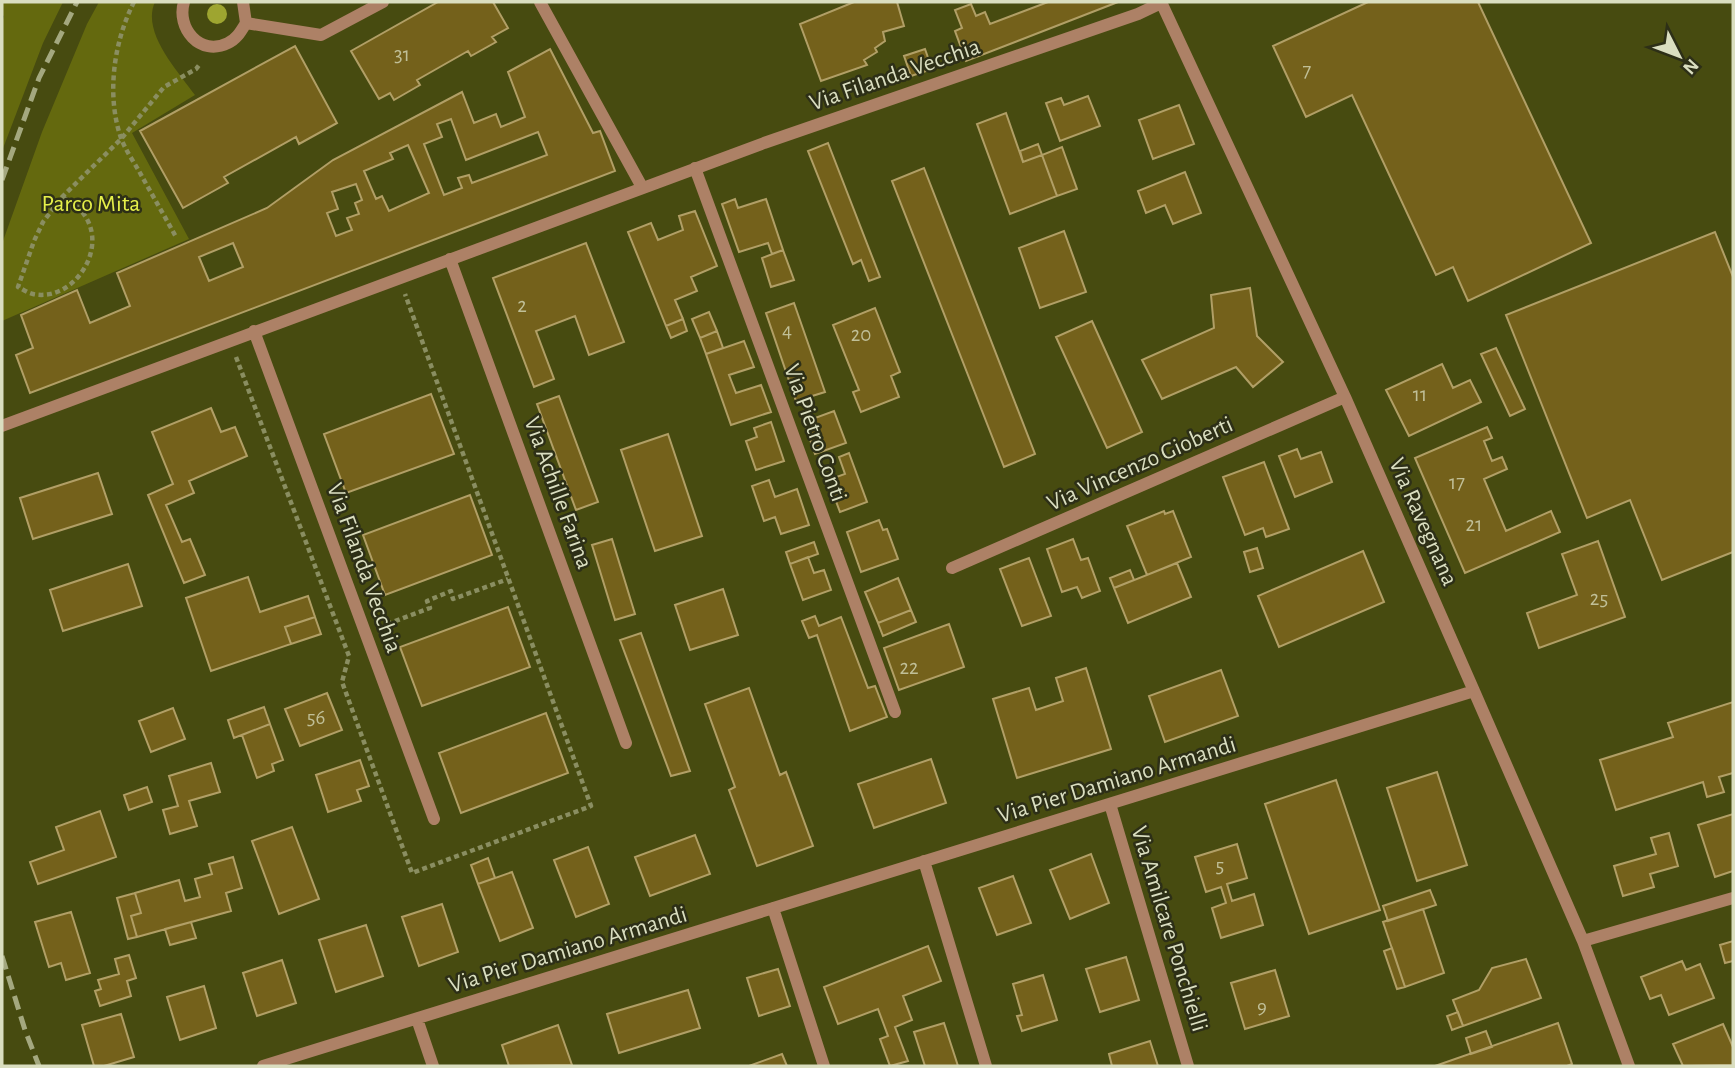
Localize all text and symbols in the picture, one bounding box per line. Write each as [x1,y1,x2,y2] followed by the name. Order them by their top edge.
[1644,21,1714,91] north arrow
[807,35,983,115] street label: Via Filanda Vecchia
[394,44,410,65] house number: 31
[1679,55,1702,78] text: N
[1303,60,1312,81] house number: 7
[42,192,140,216] park label: Parco Mita
[517,295,527,316] house number: 2
[782,320,792,341] house number: 4
[851,324,871,345] house number: 20
[779,361,851,505] street label: Via Pietro Conti
[1413,384,1427,405] house number: 11
[1043,412,1237,516] street label: Via Vincenzo Gioberti
[519,414,597,572] street label: Via Achille Farina
[1384,455,1462,589] street label: Via Ravegnana
[1449,472,1465,493] house number: 17
[322,480,406,656] street label: Via Filanda Vecchia
[1466,514,1482,535] house number: 21
[1590,588,1608,609] house number: 25
[899,657,919,678] house number: 22
[307,707,325,728] house number: 56
[995,732,1239,828] street label: Via Pier Damiano Armandi
[1126,824,1212,1034] street label: Via Amilcare Ponchielli
[1216,855,1224,876] house number: 5
[446,902,690,998] street label: Via Pier Damiano Armandi
[1257,996,1267,1017] house number: 9

